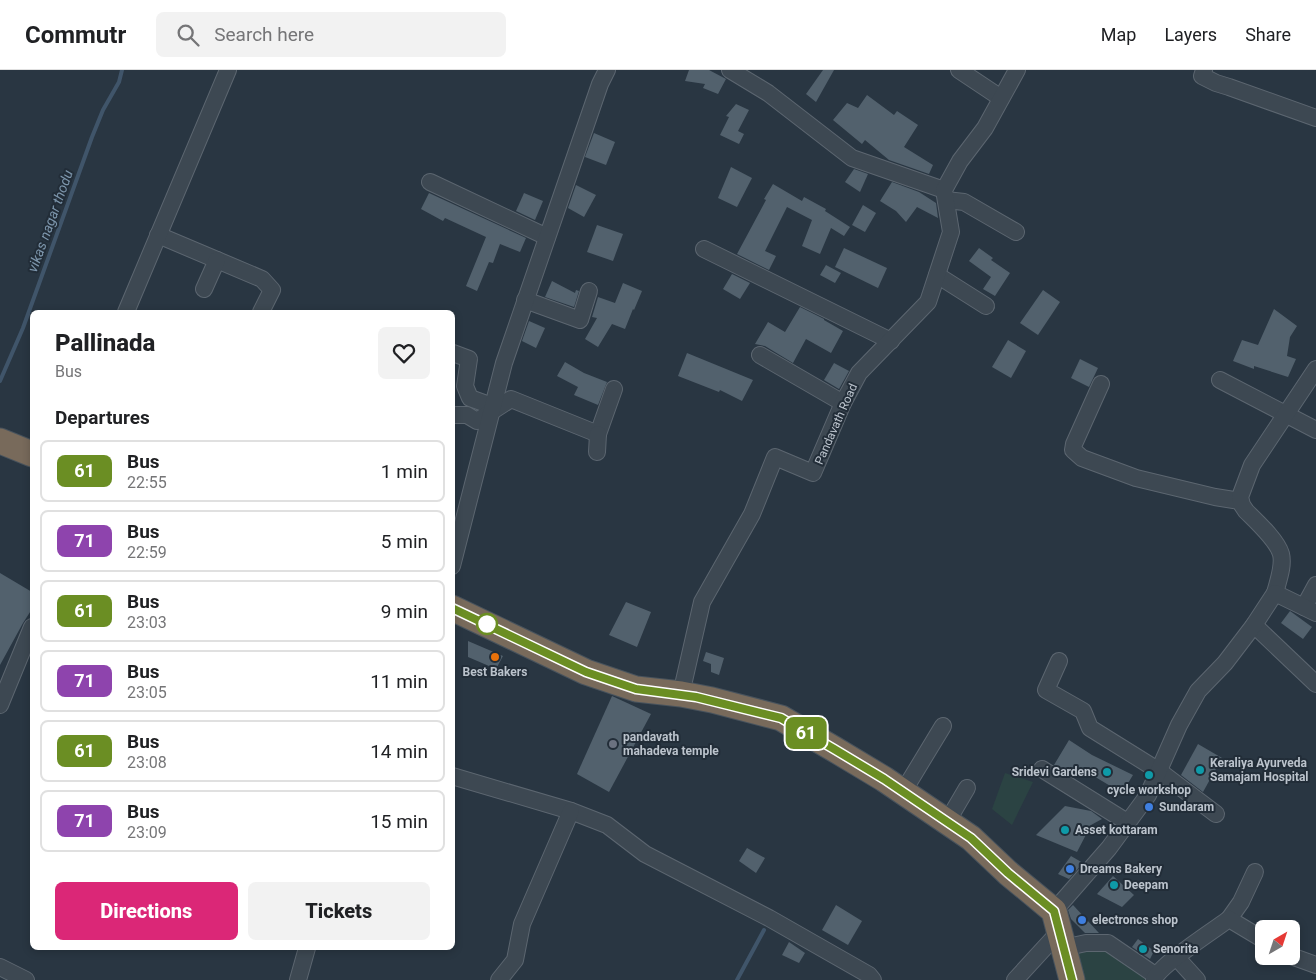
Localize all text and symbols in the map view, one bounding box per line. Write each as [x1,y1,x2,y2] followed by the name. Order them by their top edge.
[156,12,506,57] search box
[25,21,126,49] text: Commutr
[174,21,202,49] icon: search
[214,23,314,46] text: Search here
[1101,24,1136,45] text: Map
[1164,24,1217,45] text: Layers
[1245,24,1291,45] text: Share
[24,167,76,274] water label: vikas nagar thodu
[378,327,430,379] button: heart
[55,329,155,357] text: Pallinada
[55,362,82,381] text: Bus
[812,381,860,467] street label: Pandavath Road
[55,406,150,429] text: Departures
[127,450,160,473] text: Bus
[74,460,95,481] text: 61
[381,460,428,483] text: 1 min
[127,473,167,492] text: 22:55
[127,520,160,543] text: Bus
[74,530,95,551] text: 71
[381,530,428,553] text: 5 min
[127,543,167,562] text: 22:59
[127,590,160,613] text: Bus
[74,600,95,621] text: 61
[381,600,428,623] text: 9 min
[127,613,167,632] text: 23:03
[476,613,498,635] unlabelled marker
[489,651,501,663] marker: Best Bakers
[127,660,160,683] text: Bus
[463,665,527,679] place label: Best Bakers
[74,670,95,691] text: 71
[370,670,428,693] text: 11 min
[127,683,167,702] text: 23:05
[784,717,828,749] line badge: 61
[796,722,816,743] text: 61
[127,730,160,753] text: Bus
[623,730,719,758] place label: pandavath mahadeva temple
[607,738,619,750] marker: pandavath mahadeva temple
[74,740,95,761] text: 61
[370,740,428,763] text: 14 min
[127,753,167,772] text: 23:08
[1210,756,1309,784] place label: Keraliya Ayurveda Samajam Hospital
[1194,764,1206,776] marker: Keraliya Ayurveda Samajam Hospital
[1012,765,1097,779] place label: Sridevi Gardens
[1101,766,1113,778] marker: Sridevi Gardens
[1143,769,1155,781] marker: cycle workshop
[1107,783,1191,797] place label: cycle workshop
[127,800,160,823] text: Bus
[1159,800,1214,814] place label: Sundaram
[1143,801,1155,813] marker: Sundaram
[74,810,95,831] text: 71
[370,810,428,833] text: 15 min
[127,823,167,842] text: 23:09
[1075,823,1158,837] place label: Asset kottaram
[1059,824,1071,836] marker: Asset kottaram
[1080,862,1163,876] place label: Dreams Bakery
[1064,863,1076,875] marker: Dreams Bakery
[1124,878,1168,892] place label: Deepam
[1108,879,1120,891] marker: Deepam
[55,882,238,940] button: Directions
[248,882,430,940] button: Tickets
[1092,913,1178,927] place label: electroncs shop
[1076,914,1088,926] marker: electroncs shop
[1255,920,1300,965] north arrow
[1255,920,1300,965] map controls
[1153,942,1199,956] place label: Senorita
[1137,943,1149,955] marker: Senorita

